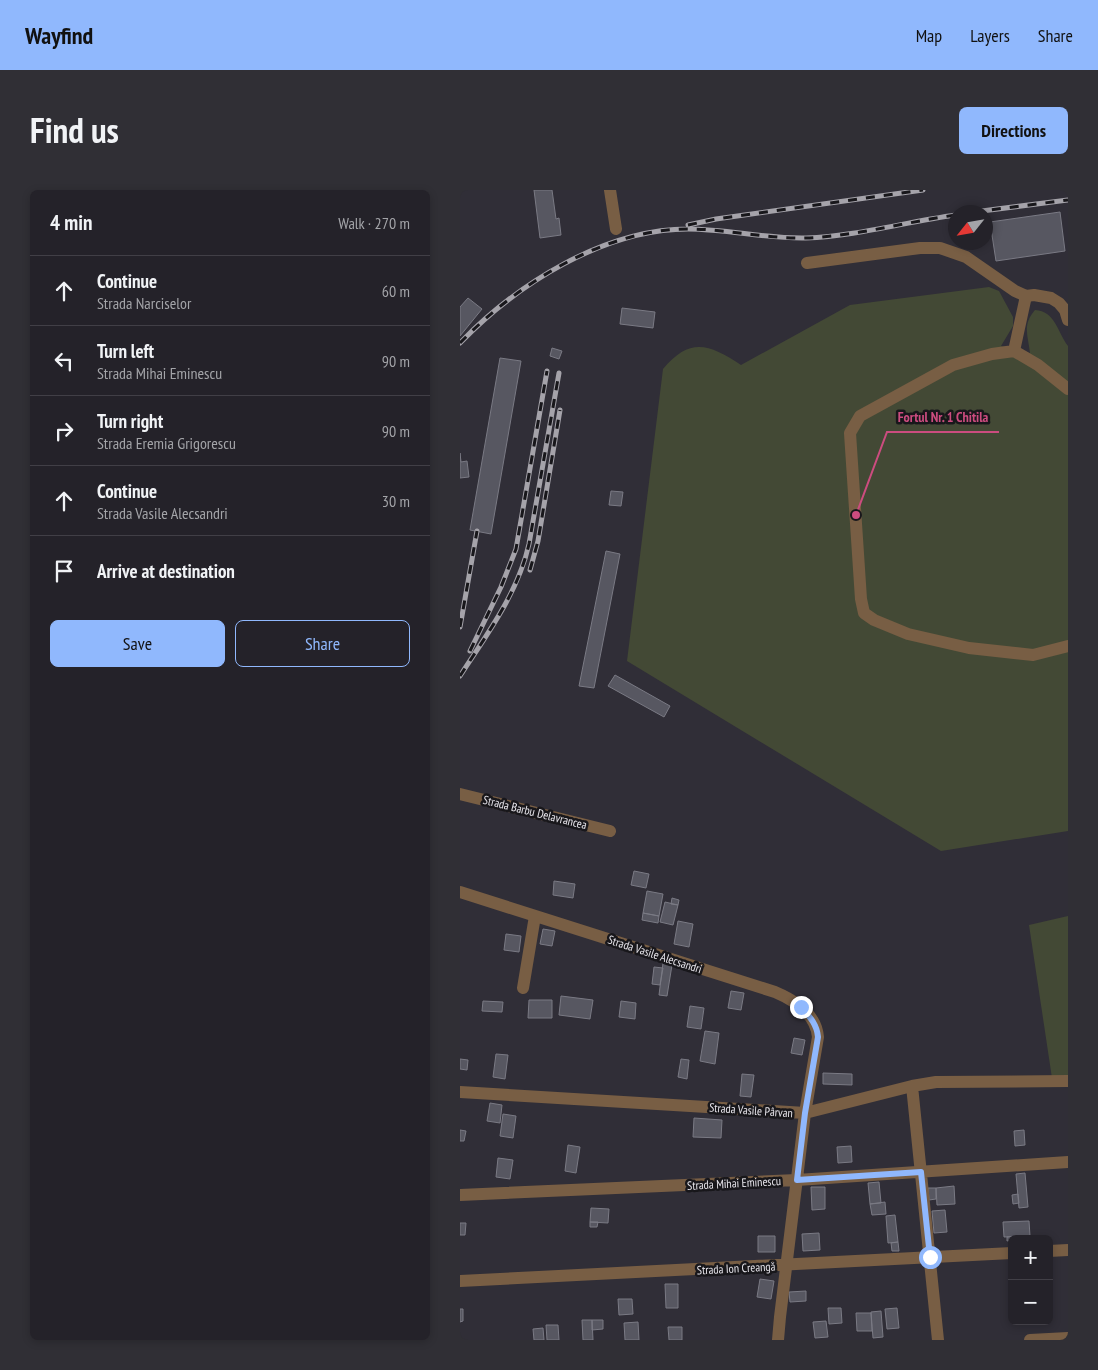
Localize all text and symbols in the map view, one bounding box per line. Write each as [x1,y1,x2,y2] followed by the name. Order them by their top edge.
[25,20,93,51] text: Wayfind
[916,24,942,47] text: Map
[970,24,1010,47] text: Layers
[1038,24,1073,47] text: Share
[30,107,119,153] text: Find us
[959,107,1068,154] button: Directions
[948,205,993,250] north arrow
[50,209,92,236] text: 4 min
[338,213,410,233] text: Walk · 270 m
[97,269,157,293] text: Continue
[50,277,78,305] icon: ahead
[382,281,410,301] text: 60 m
[97,293,191,313] text: Strada Narciselor
[97,339,154,363] text: Turn left
[50,347,78,375] icon: left
[382,351,410,371] text: 90 m
[97,363,222,383] text: Strada Mihai Eminescu
[887,403,999,432] callout: Fortul Nr. 1 Chitila
[898,408,989,426] text: Fortul Nr. 1 Chitila
[97,409,163,433] text: Turn right
[50,417,78,445] icon: right
[382,421,410,441] text: 90 m
[97,433,236,453] text: Strada Eremia Grigorescu
[97,479,157,503] text: Continue
[50,487,78,515] icon: ahead
[382,491,410,511] text: 30 m
[97,503,228,523] text: Strada Vasile Alecsandri
[50,557,78,585] icon: arrive
[97,559,235,583] text: Arrive at destination
[50,620,225,667] button: Save
[235,620,410,667] button: Share
[482,792,589,832] street label: Strada Barbu Delavrancea
[606,932,704,976] street label: Strada Vasile Alecsandri
[790,996,813,1019] route end
[709,1100,793,1120] street label: Strada Vasile Pârvan
[687,1173,781,1193] street label: Strada Mihai Eminescu
[1008,1235,1053,1325] map controls
[1008,1235,1053,1280] button: +
[919,1246,942,1269] route start
[696,1258,776,1278] street label: Strada Ion Creangă
[1008,1280,1053,1325] button: −

